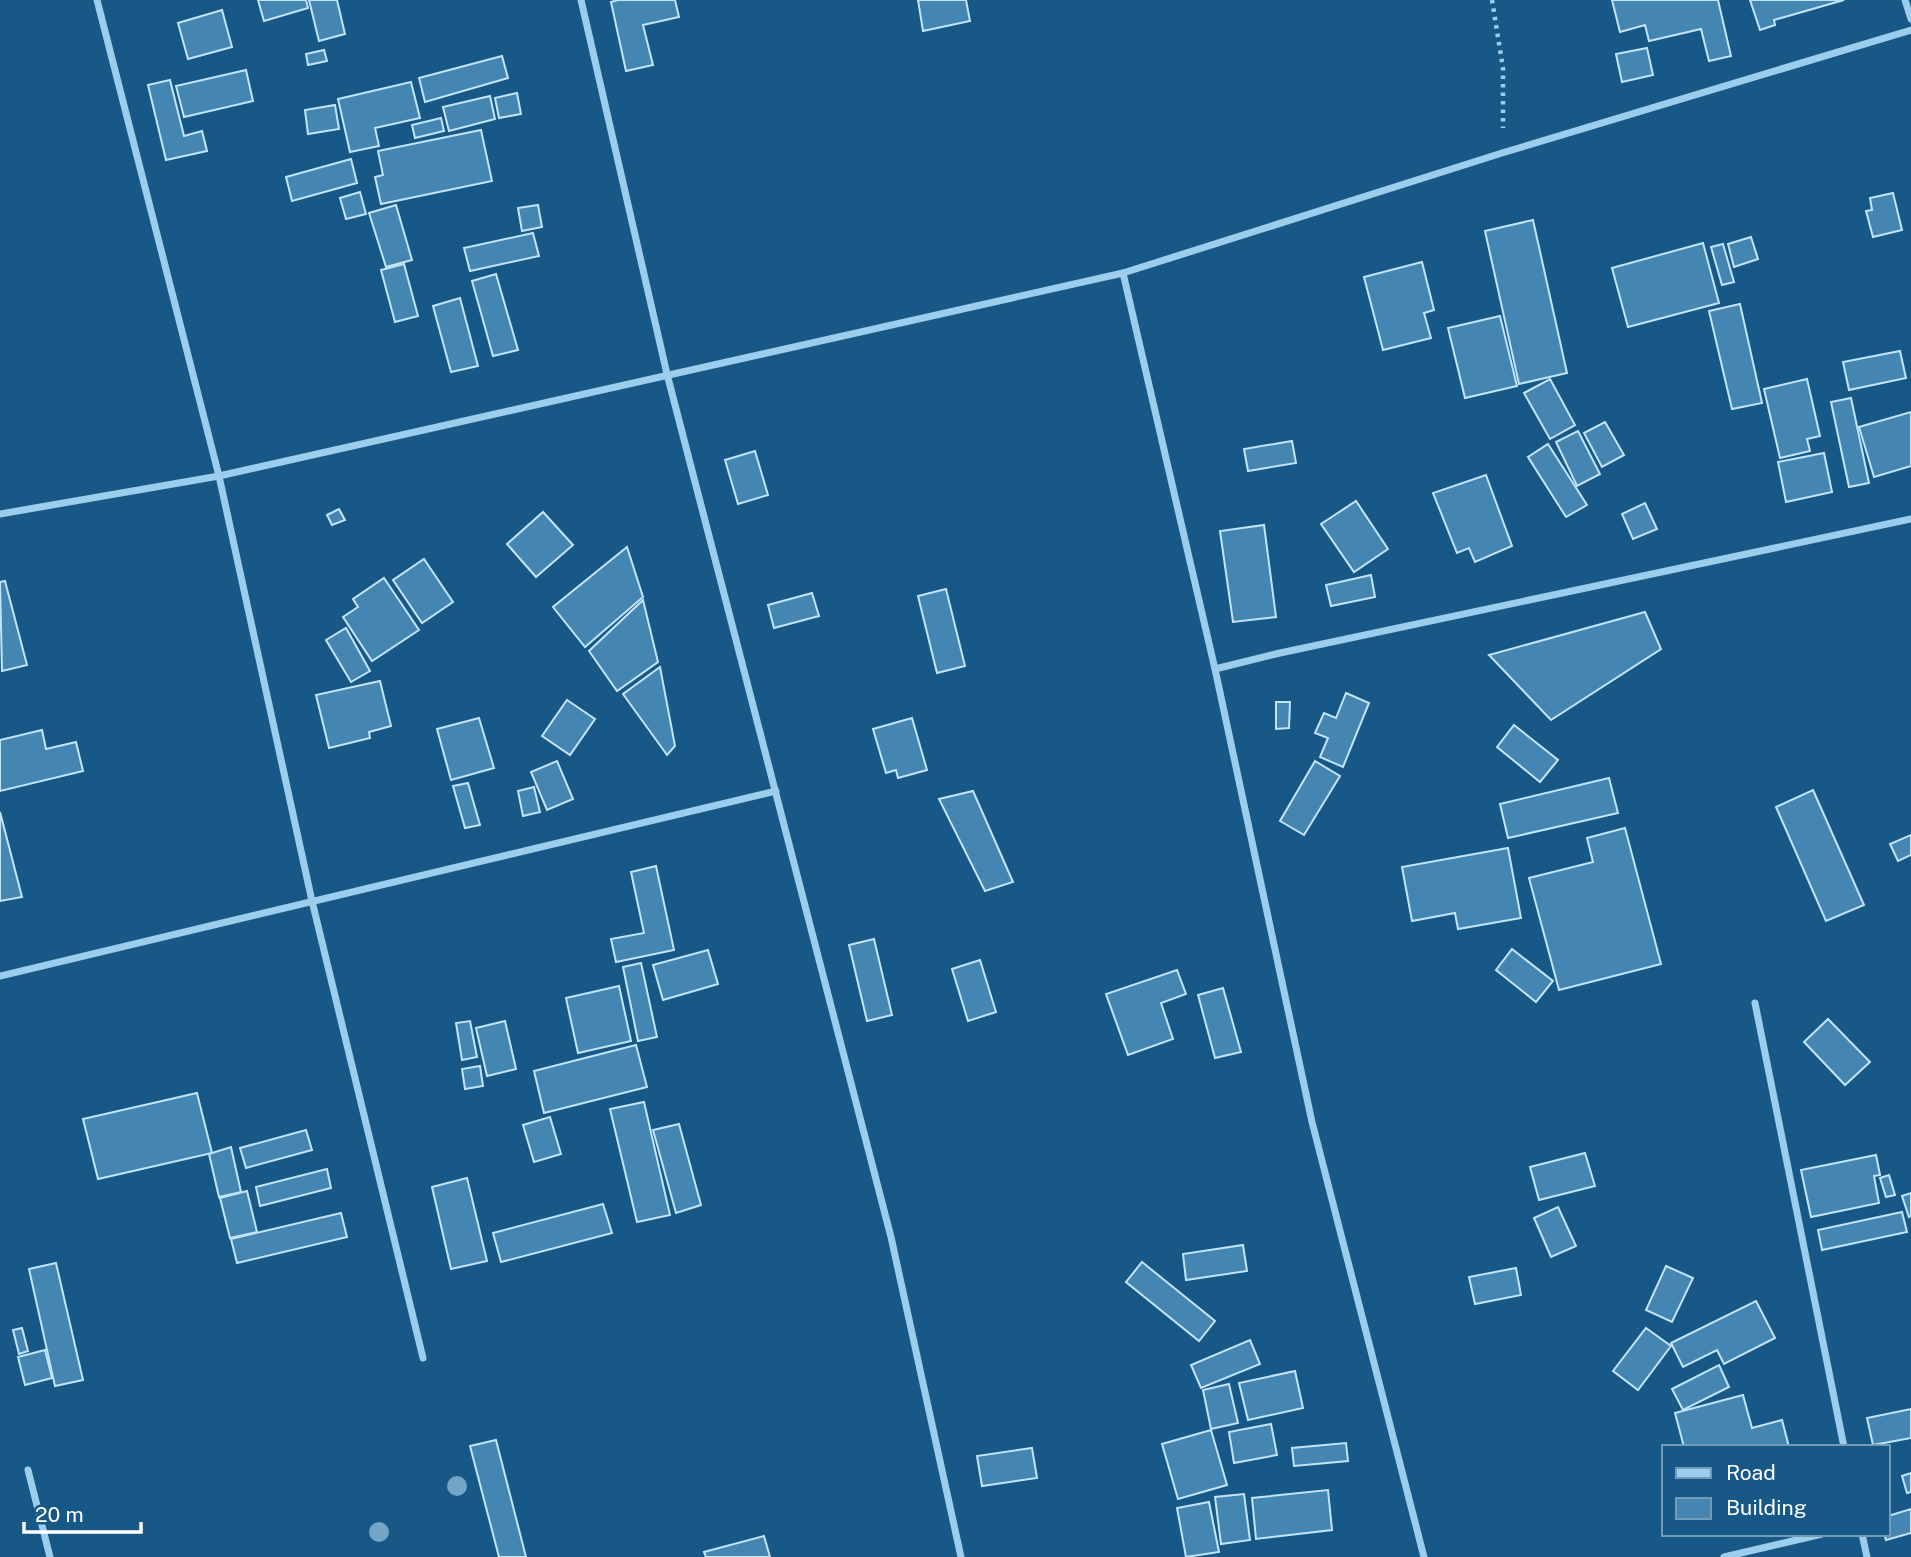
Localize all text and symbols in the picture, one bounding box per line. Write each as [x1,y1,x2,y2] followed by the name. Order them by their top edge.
[1662,1445,1890,1536] legend
[1726,1460,1776,1485] text: Road
[24,1490,142,1534] scale bar
[1726,1495,1807,1520] text: Building
[35,1502,84,1527] text: 20 m

